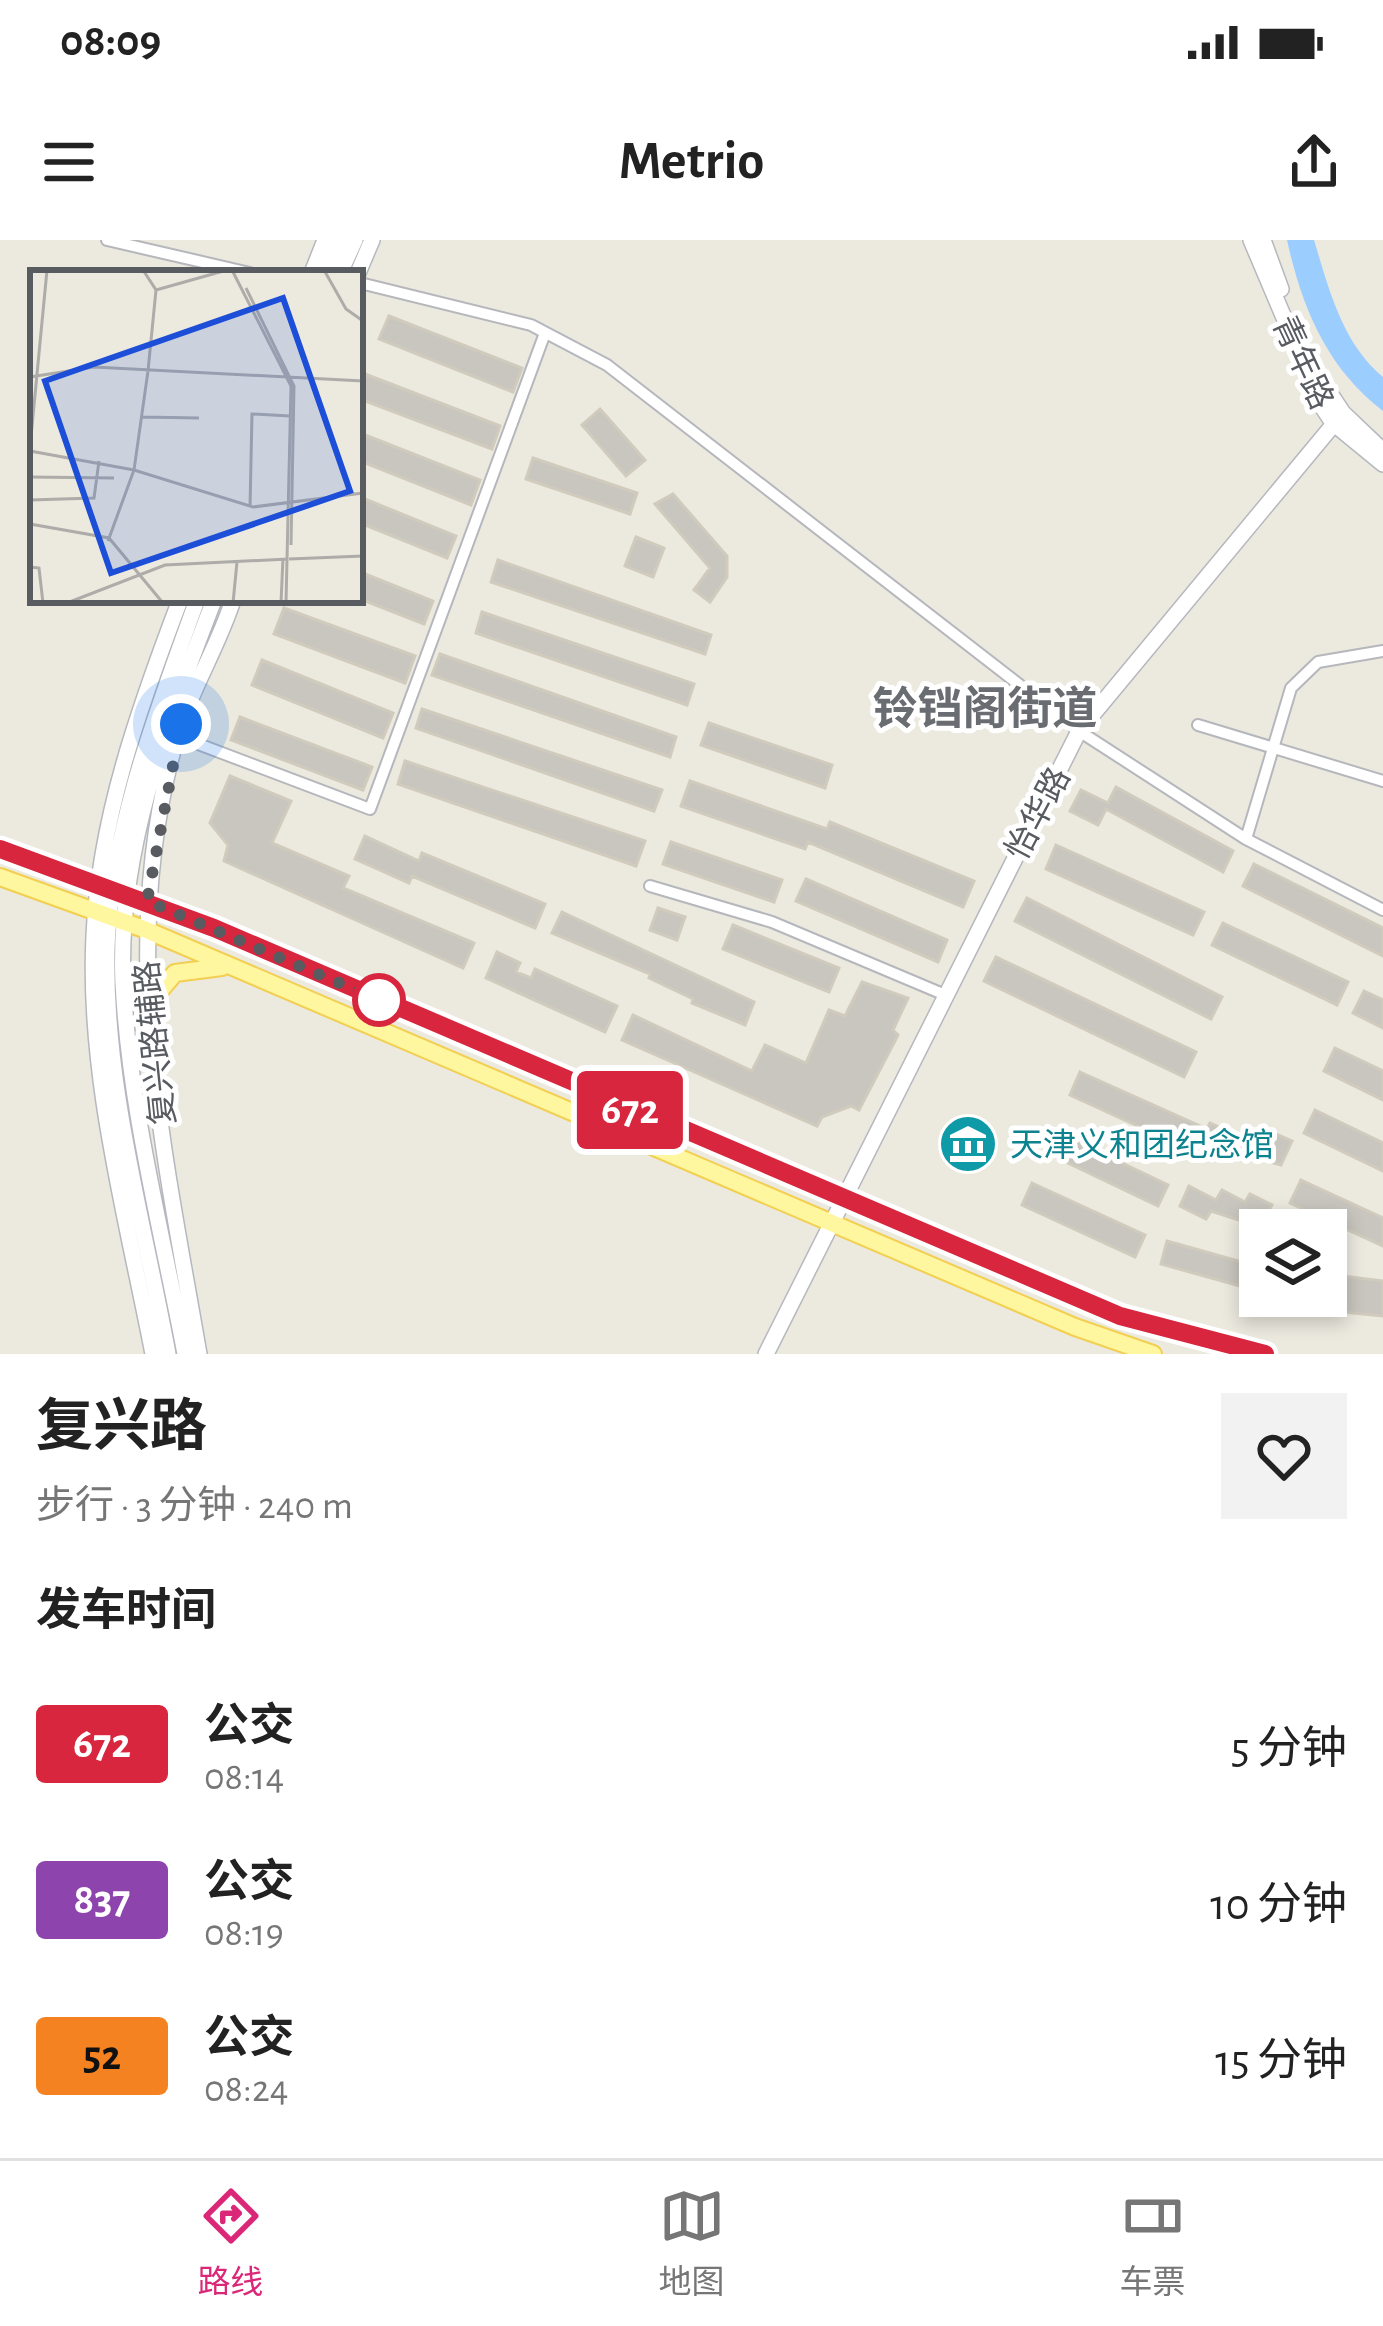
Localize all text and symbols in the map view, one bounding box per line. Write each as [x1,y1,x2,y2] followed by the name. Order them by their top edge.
[60,19,161,64] text: 08:09
[36,129,102,195] icon: menu
[1281,129,1347,195] icon: share
[619,135,764,189] text: Metrio
[30,270,363,603] inset map
[1266,310,1339,415] street label: 青年路
[872,684,1098,733] district label: 铃铛阁街道
[151,694,211,754] your location
[1000,762,1077,866] street label: 怡华路
[129,959,182,1127] street label: 复兴路辅路
[354,975,404,1025] unlabelled marker
[561,1071,699,1149] line badge: 672
[601,1089,659,1131] text: 672
[937,1113,999,1175] museum icon: 天津义和团纪念馆
[1010,1127,1274,1163] place label: 天津义和团纪念馆
[1239,1209,1347,1317] map controls
[1239,1209,1347,1317] button: layers
[1221,1393,1347,1519] button: heart
[36,1399,207,1456] text: 复兴路
[36,1487,353,1526] text: 步行 · 3 分钟 · 240 m
[36,1589,216,1634] text: 发车时间
[204,1704,294,1749] text: 公交
[73,1723,131,1765] text: 672
[1231,1727,1347,1772] text: 5 分钟
[204,1758,284,1797] text: 08:14
[204,1860,294,1905] text: 公交
[74,1879,130,1921] text: 837
[1210,1883,1347,1928] text: 10 分钟
[204,1914,284,1953] text: 08:19
[204,2016,294,2061] text: 公交
[83,2035,121,2077] text: 52
[1215,2039,1347,2084] text: 15 分钟
[204,2070,289,2109] text: 08:24
[198,2183,264,2304] tab: 路线
[659,2183,725,2304] tab: 地图
[1120,2183,1186,2304] tab: 车票

